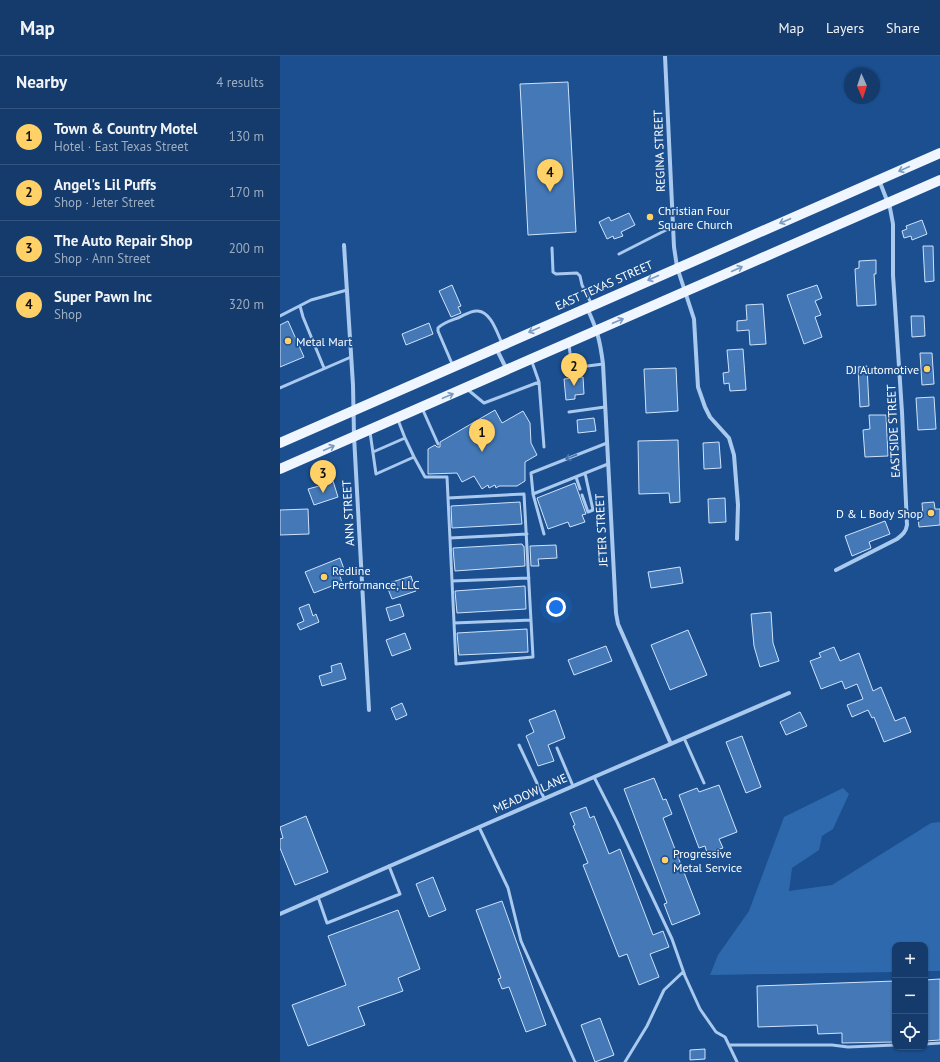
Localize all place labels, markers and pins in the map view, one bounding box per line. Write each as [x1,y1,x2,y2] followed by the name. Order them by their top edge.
[537,159,563,192] pin: 4
[658,203,733,232] place label: Christian Four Square Church
[645,212,655,222] marker: Christian Four Square Church
[296,334,352,349] place label: Metal Mart
[283,336,293,346] marker: Metal Mart
[561,353,587,386] pin: 2
[846,362,919,377] place label: DJ Automotive
[922,364,932,374] marker: DJ Automotive
[469,419,495,452] pin: 1
[310,460,336,493] pin: 3
[836,506,923,521] place label: D & L Body Shop
[926,508,936,518] marker: D & L Body Shop
[332,563,420,592] place label: Redline Performance, LLC
[319,572,329,582] marker: Redline Performance, LLC
[673,846,742,875] place label: Progressive Metal Service
[660,855,670,865] marker: Progressive Metal Service

